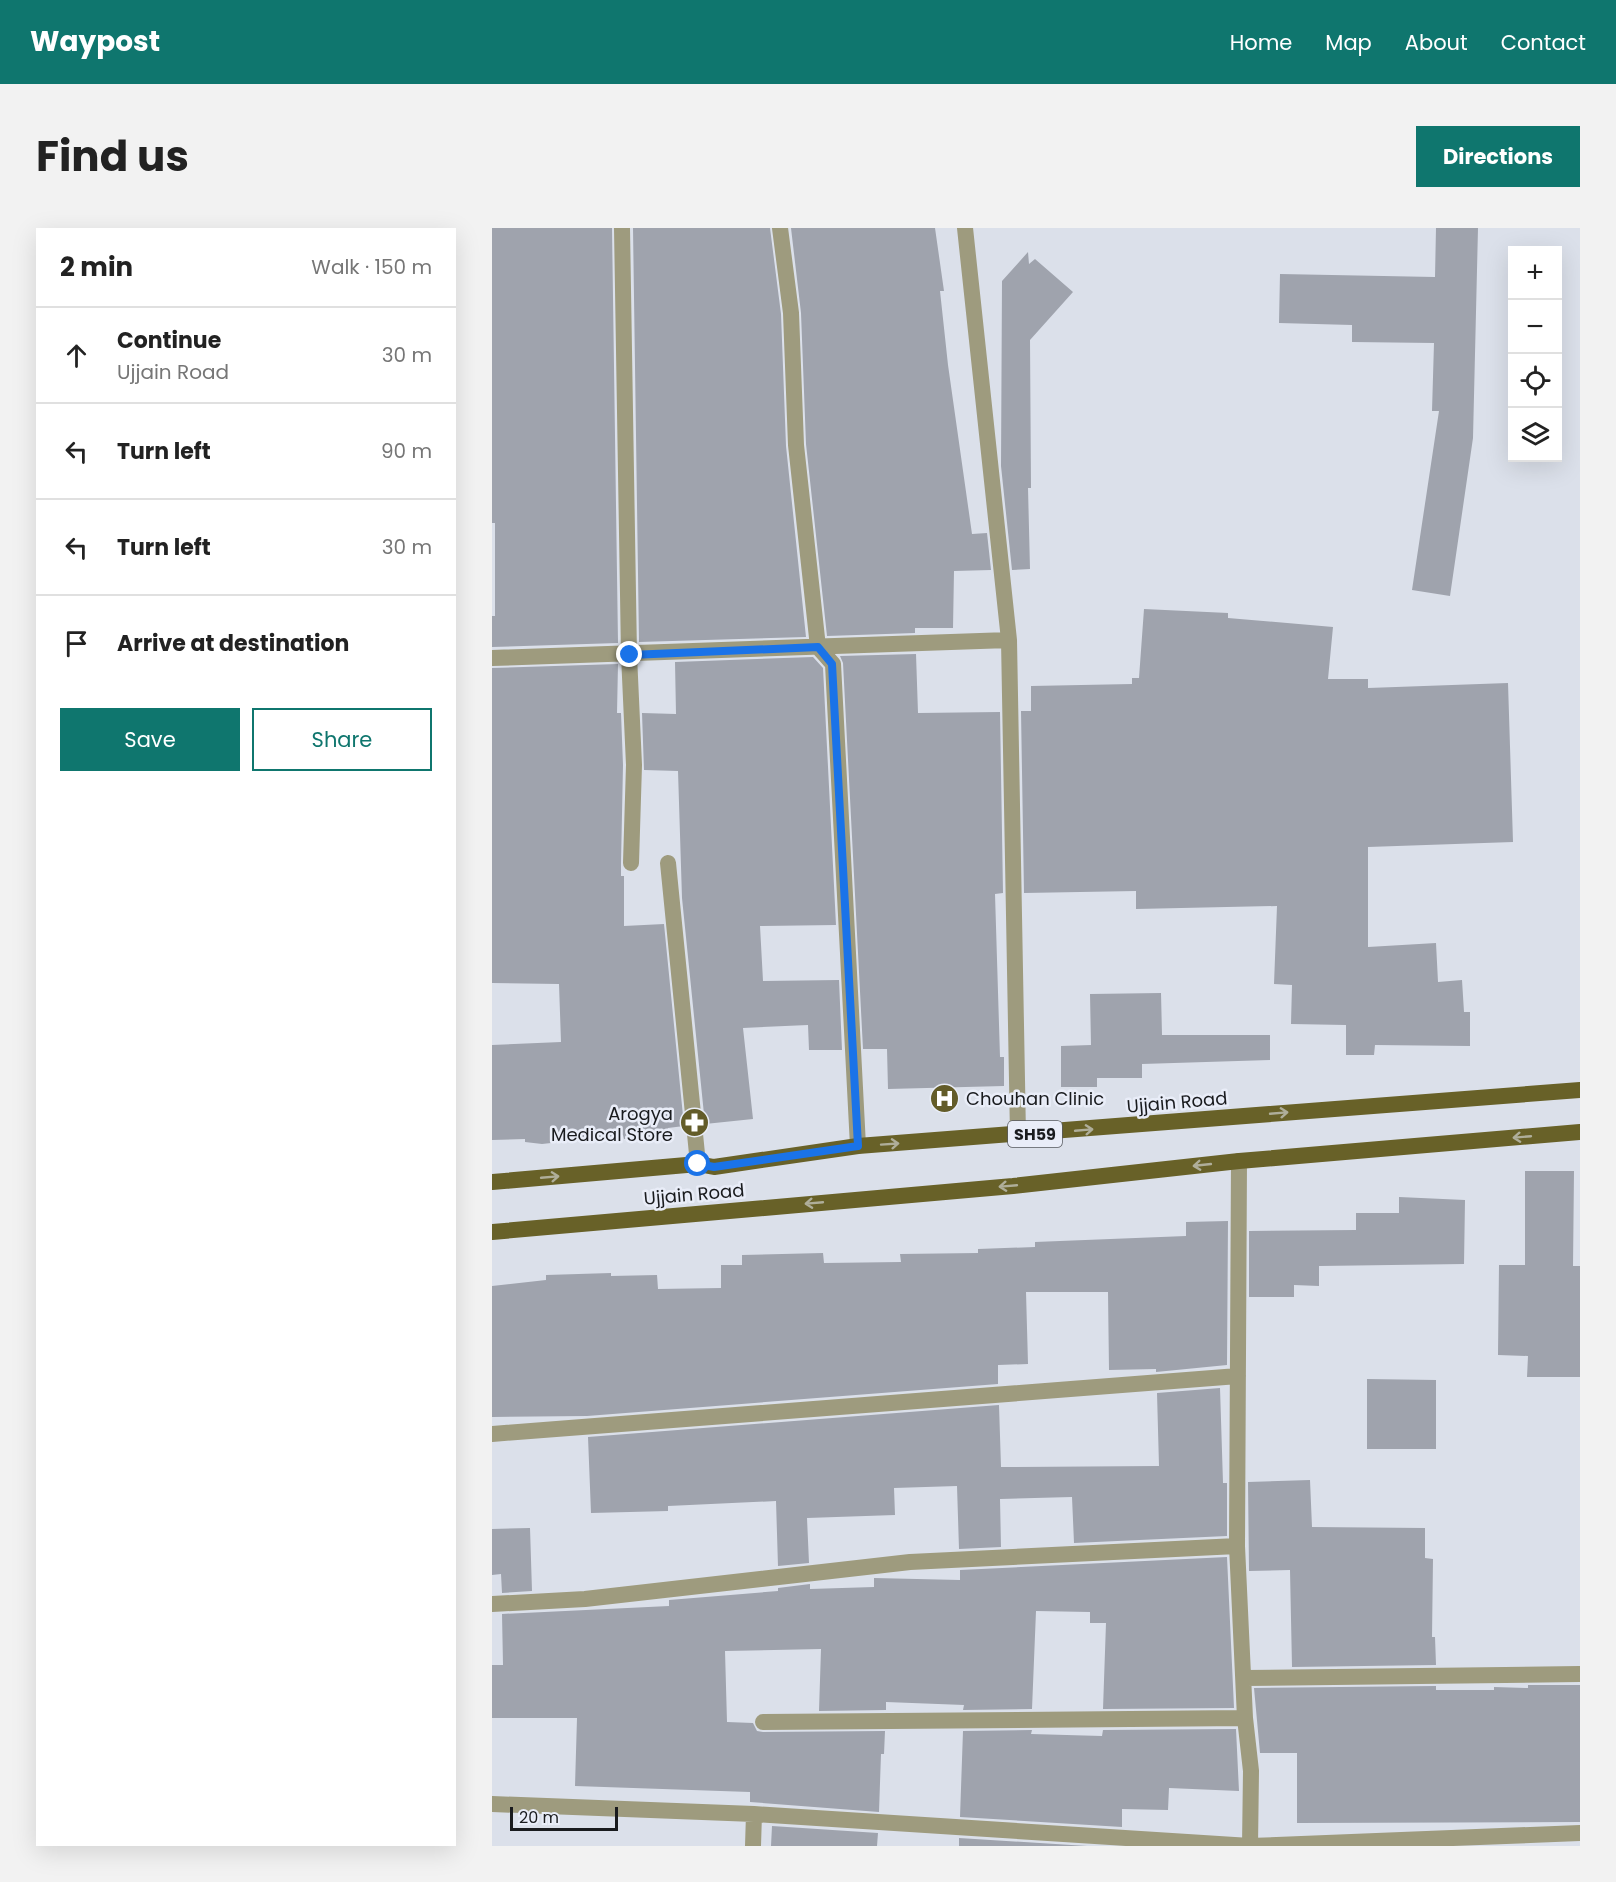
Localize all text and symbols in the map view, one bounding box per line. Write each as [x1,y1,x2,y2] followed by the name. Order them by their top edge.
[30,22,160,61] text: Waypost
[1230,28,1292,57] text: Home
[1325,28,1372,57] text: Map
[1405,28,1468,57] text: About
[1501,28,1586,57] text: Contact
[1416,126,1580,187] button: Directions
[36,127,189,186] text: Find us
[1508,246,1562,462] map controls
[1508,246,1562,300] button: +
[60,249,133,285] text: 2 min
[311,253,432,281] text: Walk · 150 m
[1508,300,1562,354] button: −
[117,325,221,356] text: Continue
[60,339,93,372] icon: ahead
[382,341,432,369] text: 30 m
[1508,354,1562,408] button: locate
[117,358,229,386] text: Ujjain Road
[1508,408,1562,462] button: layers
[60,435,93,468] icon: left
[117,436,211,467] text: Turn left
[381,437,432,465] text: 90 m
[60,531,93,564] icon: left
[117,532,211,563] text: Turn left
[382,533,432,561] text: 30 m
[60,627,93,660] icon: arrive
[117,628,349,659] text: Arrive at destination
[616,641,642,667] route end
[60,708,240,771] button: Save
[252,708,432,771] button: Share
[929,1082,961,1114] hospital icon: Chouhan Clinic
[1126,1085,1228,1119] street label: Ujjain Road
[966,1086,1104,1111] place label: Chouhan Clinic
[551,1101,673,1147] place label: Arogya Medical Store
[678,1107,710,1139] pharmacy icon: Arogya Medical Store
[1268,1107,1288,1118] one-way arrow
[1008,1121,1062,1147] road number: SH59
[1074,1124,1094,1135] one-way arrow
[1512,1132,1532,1143] one-way arrow
[879,1138,899,1149] one-way arrow
[684,1150,710,1176] route start
[1192,1160,1212,1171] one-way arrow
[540,1171,560,1182] one-way arrow
[643,1177,745,1211] street label: Ujjain Road
[999,1181,1019,1192] one-way arrow
[804,1198,824,1209] one-way arrow
[510,1804,618,1832] scale bar
[519,1806,559,1829] text: 20 m

